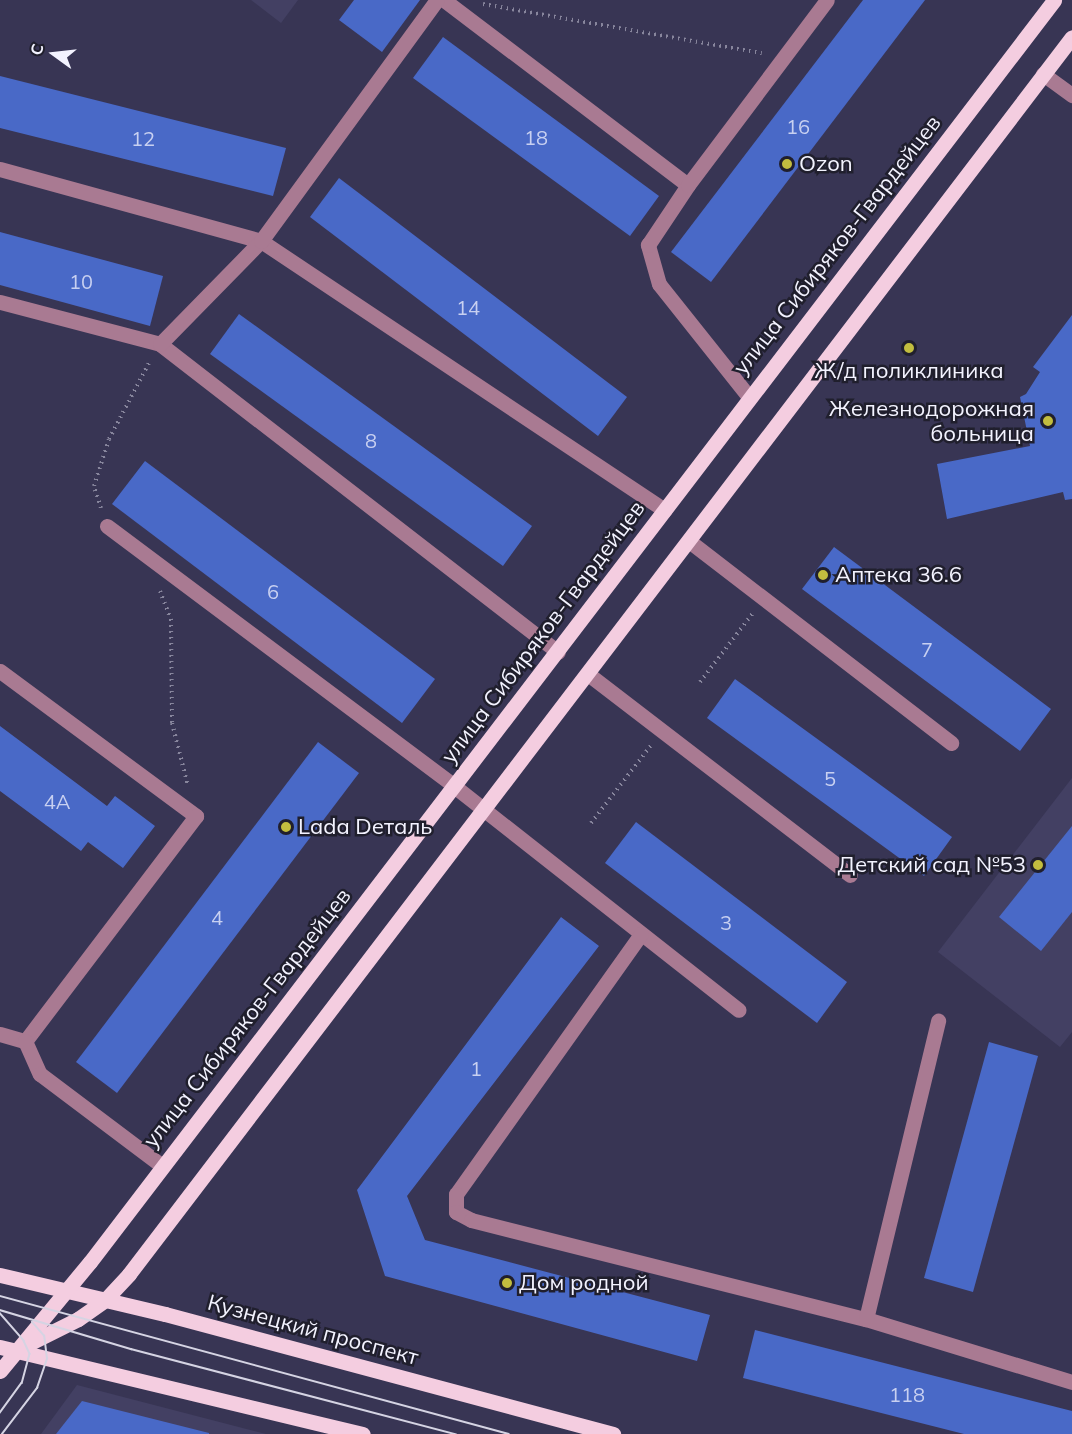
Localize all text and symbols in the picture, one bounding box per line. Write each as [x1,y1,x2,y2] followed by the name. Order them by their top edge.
[24,24,84,84] north arrow
[26,41,48,57] text: С
[728,110,946,380] street label: улица Сибиряков-Гвардейцев
[786,114,810,138] house number: 16
[524,125,548,149] house number: 18
[131,126,155,150] house number: 12
[799,151,853,177] place label: Ozon
[780,157,794,171] marker: Ozon
[69,269,93,293] house number: 10
[456,295,480,319] house number: 14
[902,341,916,355] marker: Ж/д поликлиника
[814,358,1004,384] place label: Ж/д поликлиника
[829,395,1034,446] place label: Железнодорожная больница
[1039,412,1057,430] marker: Железнодорожная больница
[365,428,377,452] house number: 8
[436,496,650,768] street label: улица Сибиряков-Гвардейцев
[835,562,962,588] place label: Аптека 36.6
[816,568,830,582] marker: Аптека 36.6
[267,579,279,603] house number: 6
[921,637,933,661] house number: 7
[824,766,836,790] house number: 5
[44,789,70,813] house number: 4А
[298,814,432,840] place label: Lada Dеталь
[279,820,293,834] marker: Lada Dеталь
[837,852,1026,878] place label: Детский сад №53
[1031,858,1045,872] marker: Детский сад №53
[138,883,356,1153] street label: улица Сибиряков-Гвардейцев
[211,905,223,929] house number: 4
[720,910,732,934] house number: 3
[470,1056,482,1080] house number: 1
[519,1270,649,1296] place label: Дом родной
[500,1276,514,1290] marker: Дом родной
[205,1289,421,1371] street label: Кузнецкий проспект
[889,1382,925,1406] house number: 118

